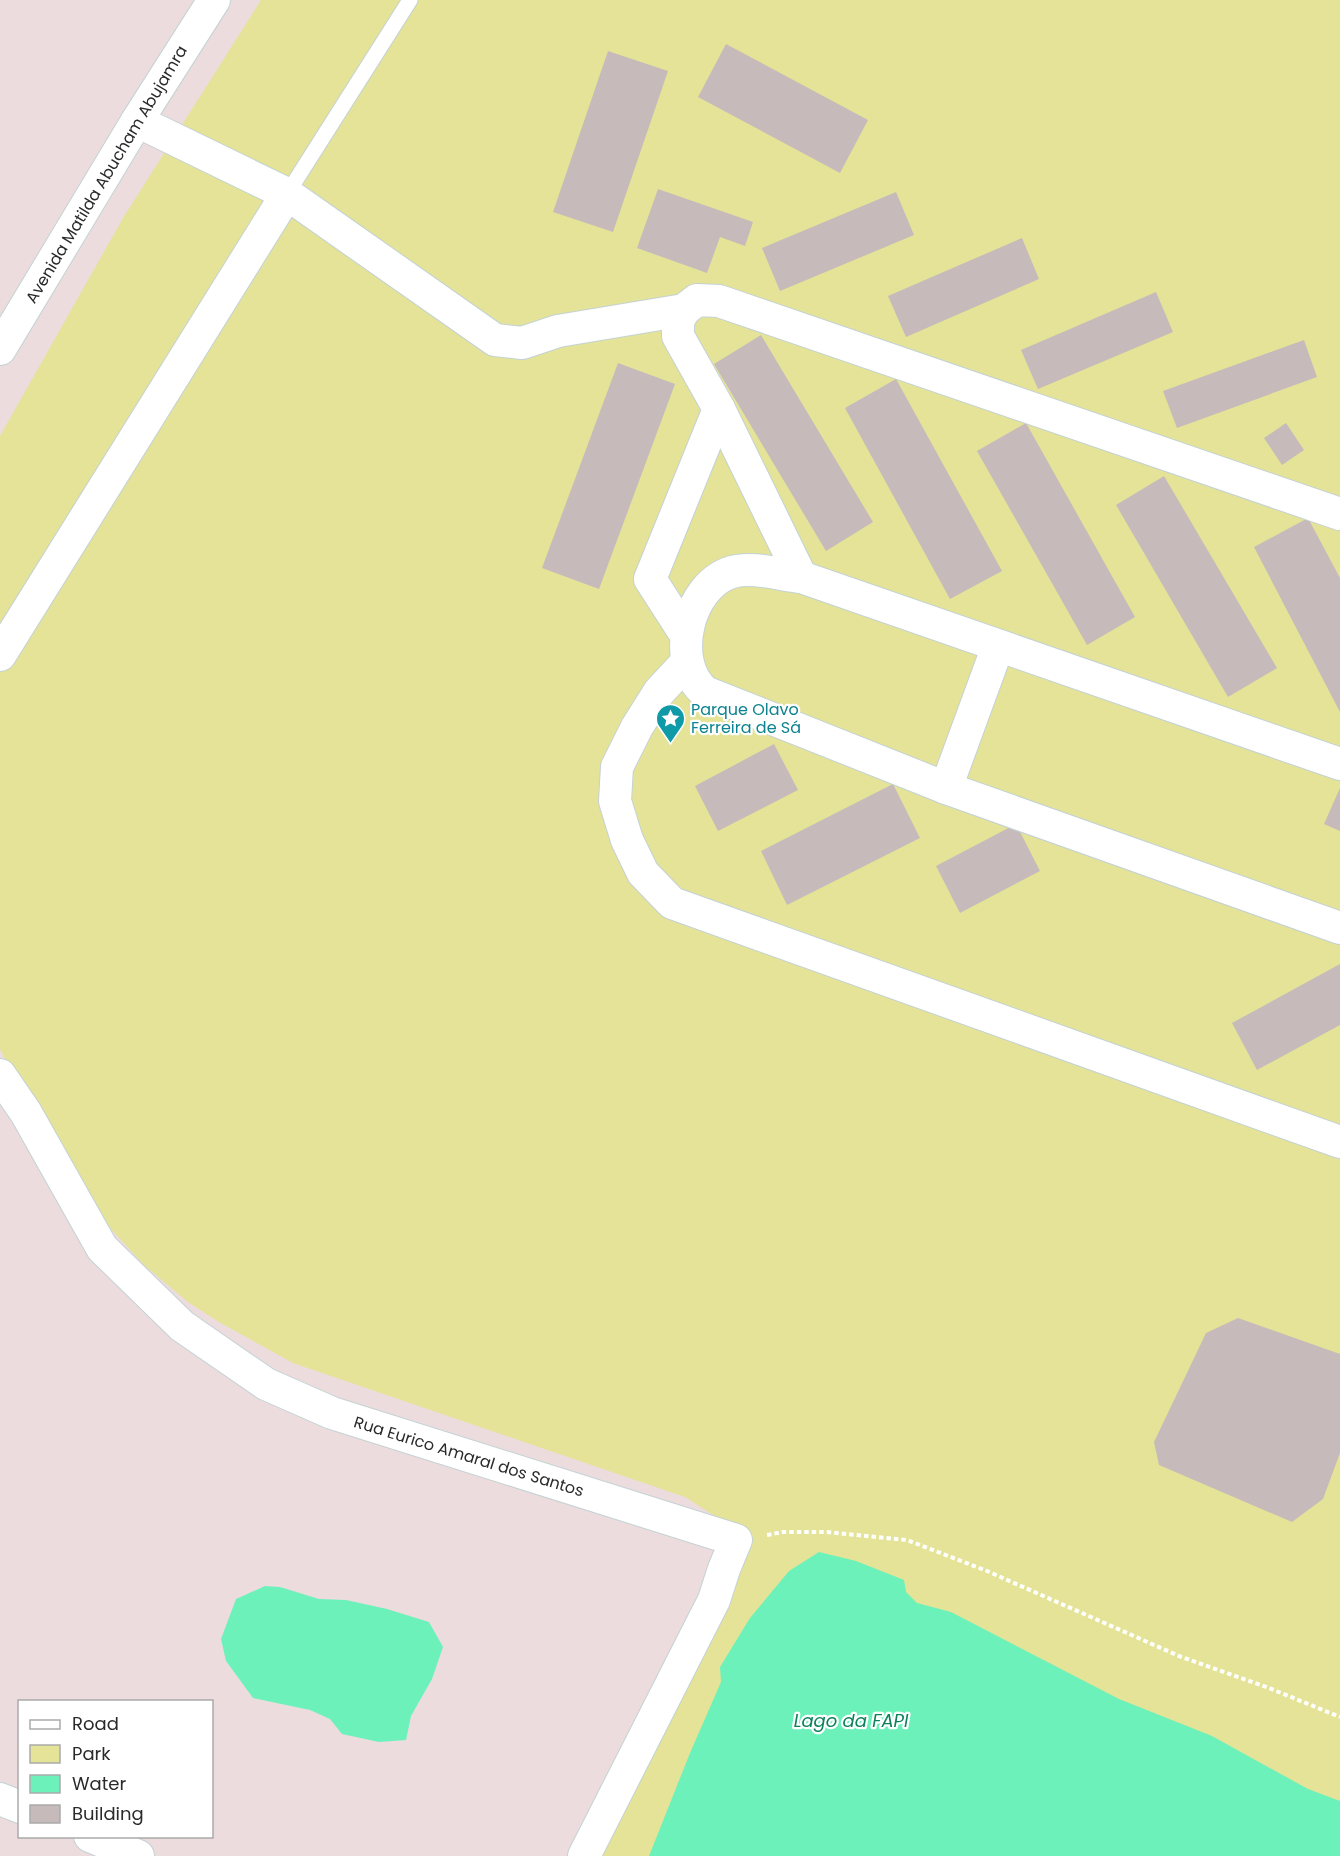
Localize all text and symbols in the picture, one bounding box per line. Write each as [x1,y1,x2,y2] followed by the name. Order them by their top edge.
[20,41,193,308] street label: Avenida Matilda Abucham Abujamra
[691,698,801,739] place label: Parque Olavo Ferreira de Sá
[654,702,686,744] place icon: Parque Olavo Ferreira de Sá
[351,1411,587,1502] street label: Rua Eurico Amaral dos Santos
[18,1700,213,1838] legend
[794,1708,909,1733] water label: Lago da FAPI
[72,1711,119,1736] text: Road
[72,1741,111,1766] text: Park
[72,1771,126,1796] text: Water
[72,1801,144,1826] text: Building

